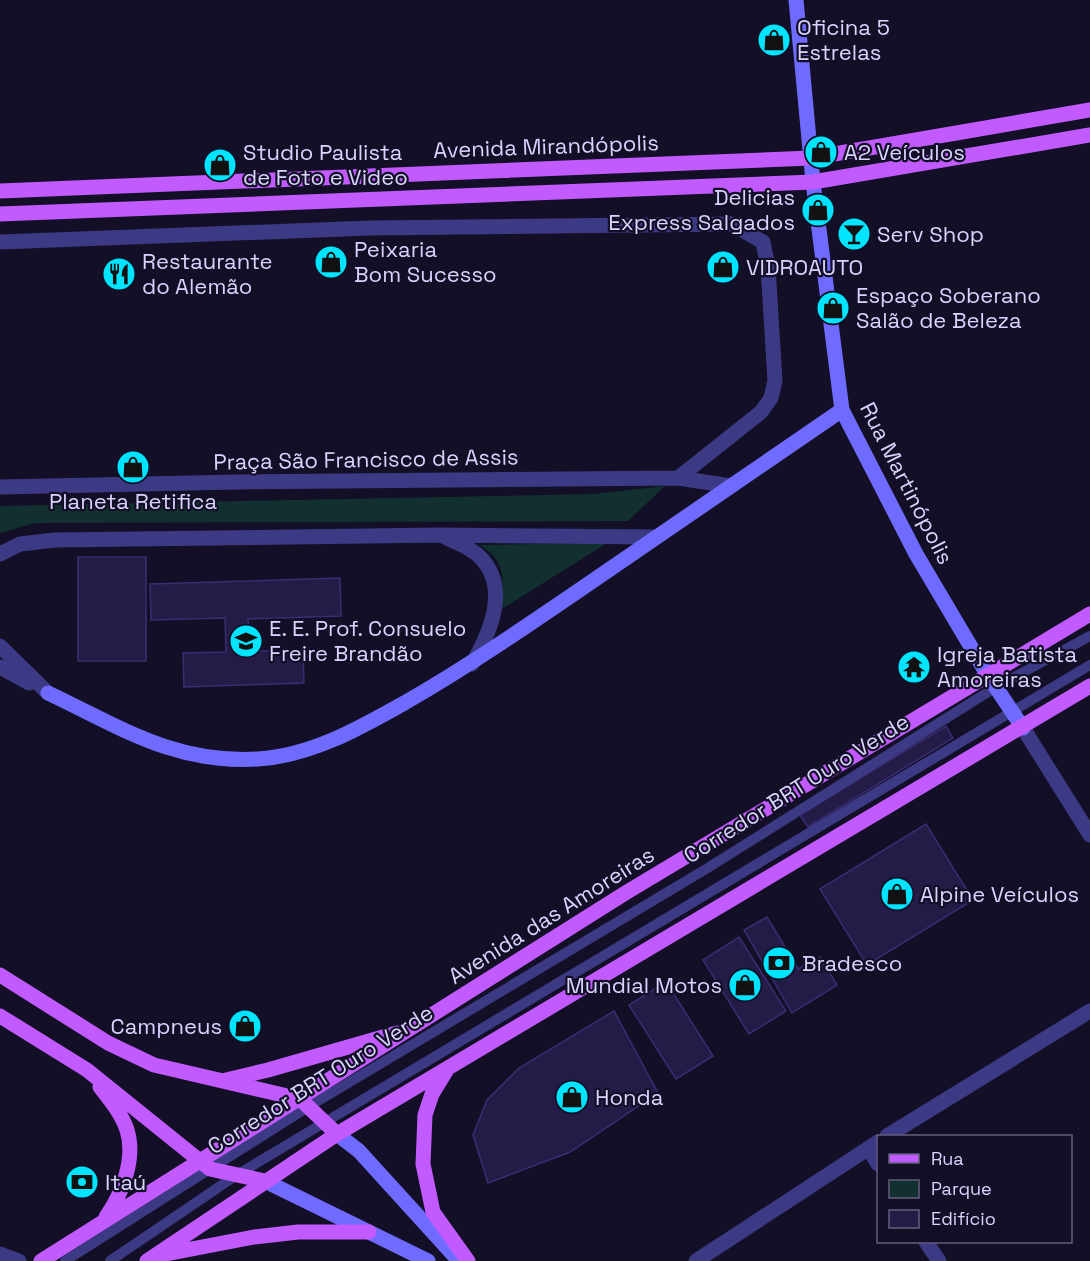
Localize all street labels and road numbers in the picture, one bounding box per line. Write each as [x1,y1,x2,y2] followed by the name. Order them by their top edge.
[433,128,659,164] street label: Avenida Mirandópolis
[854,397,960,569] street label: Rua Martinópolis
[213,442,519,476] street label: Praça São Francisco de Assis
[678,707,914,869] street label: Corredor BRT Ouro Verde
[443,840,659,990] street label: Avenida das Amoreiras
[202,998,438,1160] street label: Corredor BRT Ouro Verde

